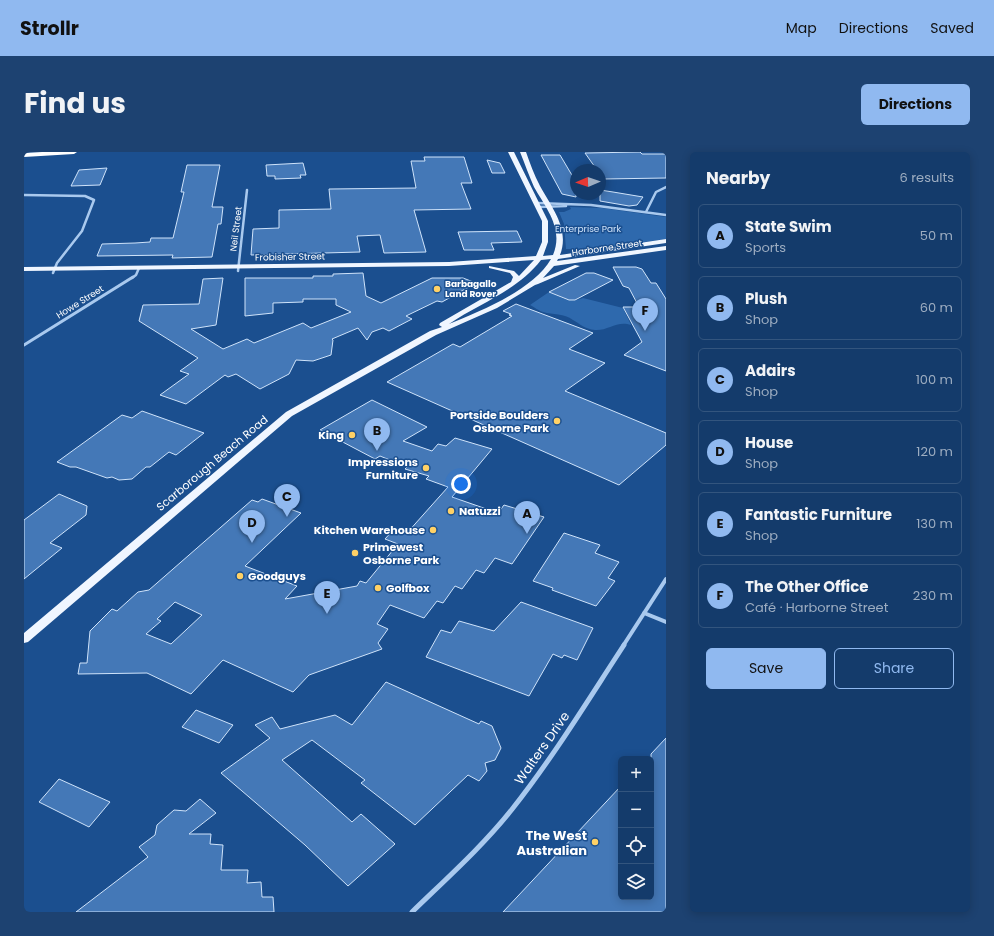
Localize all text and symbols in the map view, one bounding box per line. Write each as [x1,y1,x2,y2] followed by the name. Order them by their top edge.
[20,15,79,42] text: Strollr
[786,18,817,38] text: Map
[839,18,908,38] text: Directions
[930,18,974,38] text: Saved
[24,84,126,123] text: Find us
[861,84,970,125] button: Directions
[570,164,606,200] north arrow
[706,166,770,190] text: Nearby
[900,168,954,187] text: 6 results
[227,206,245,252] street label: Neil Street
[745,216,832,237] text: State Swim
[555,223,621,235] park label: Enterprise Park
[715,226,725,245] text: A
[920,226,953,245] text: 50 m
[571,237,643,259] street label: Harborne Street
[745,238,786,257] text: Sports
[255,250,325,264] street label: Frobisher Street
[445,278,497,300] place label: Barbagallo Land Rover
[54,283,106,321] street label: Howe Street
[432,284,442,294] marker: Barbagallo Land Rover
[745,288,787,309] text: Plush
[632,298,658,331] pin: F
[716,298,724,317] text: B
[920,298,953,317] text: 60 m
[745,310,778,329] text: Shop
[745,360,796,381] text: Adairs
[715,370,725,389] text: C
[916,370,953,389] text: 100 m
[745,382,778,401] text: Shop
[450,407,549,436] place label: Portside Boulders Osborne Park
[153,412,271,514] street label: Scarborough Beach Road
[552,416,562,426] marker: Portside Boulders Osborne Park
[364,418,390,451] pin: B
[318,427,344,443] place label: King
[347,430,357,440] marker: King
[745,432,793,453] text: House
[715,442,725,461] text: D
[916,442,953,461] text: 120 m
[348,454,418,483] place label: Impressions Furniture
[745,454,778,473] text: Shop
[421,463,431,473] marker: Impressions Furniture
[451,474,471,494] your location
[274,484,300,517] pin: C
[514,501,540,534] pin: A
[459,503,501,519] place label: Natuzzi
[745,504,892,525] text: Fantastic Furniture
[446,506,456,516] marker: Natuzzi
[239,510,265,543] pin: D
[716,514,724,533] text: E
[916,514,953,533] text: 130 m
[314,522,425,538] place label: Kitchen Warehouse
[428,525,438,535] marker: Kitchen Warehouse
[745,526,778,545] text: Shop
[363,539,440,568] place label: Primewest Osborne Park
[350,548,360,558] marker: Primewest Osborne Park
[248,568,306,584] place label: Goodguys
[235,571,245,581] marker: Goodguys
[745,576,869,597] text: The Other Office
[386,580,430,596] place label: Golfbox
[314,581,340,614] pin: E
[373,583,383,593] marker: Golfbox
[716,586,724,605] text: F
[913,586,953,605] text: 230 m
[745,598,888,617] text: Café · Harborne Street
[706,648,826,689] button: Save
[834,648,954,689] button: Share
[510,708,574,788] street label: Walters Drive
[618,756,654,900] map controls
[618,756,654,792] button: +
[618,792,654,828] button: −
[516,826,587,860] place label: The West Australian
[618,828,654,864] button: locate
[590,837,600,847] marker: The West Australian
[618,864,654,900] button: layers

